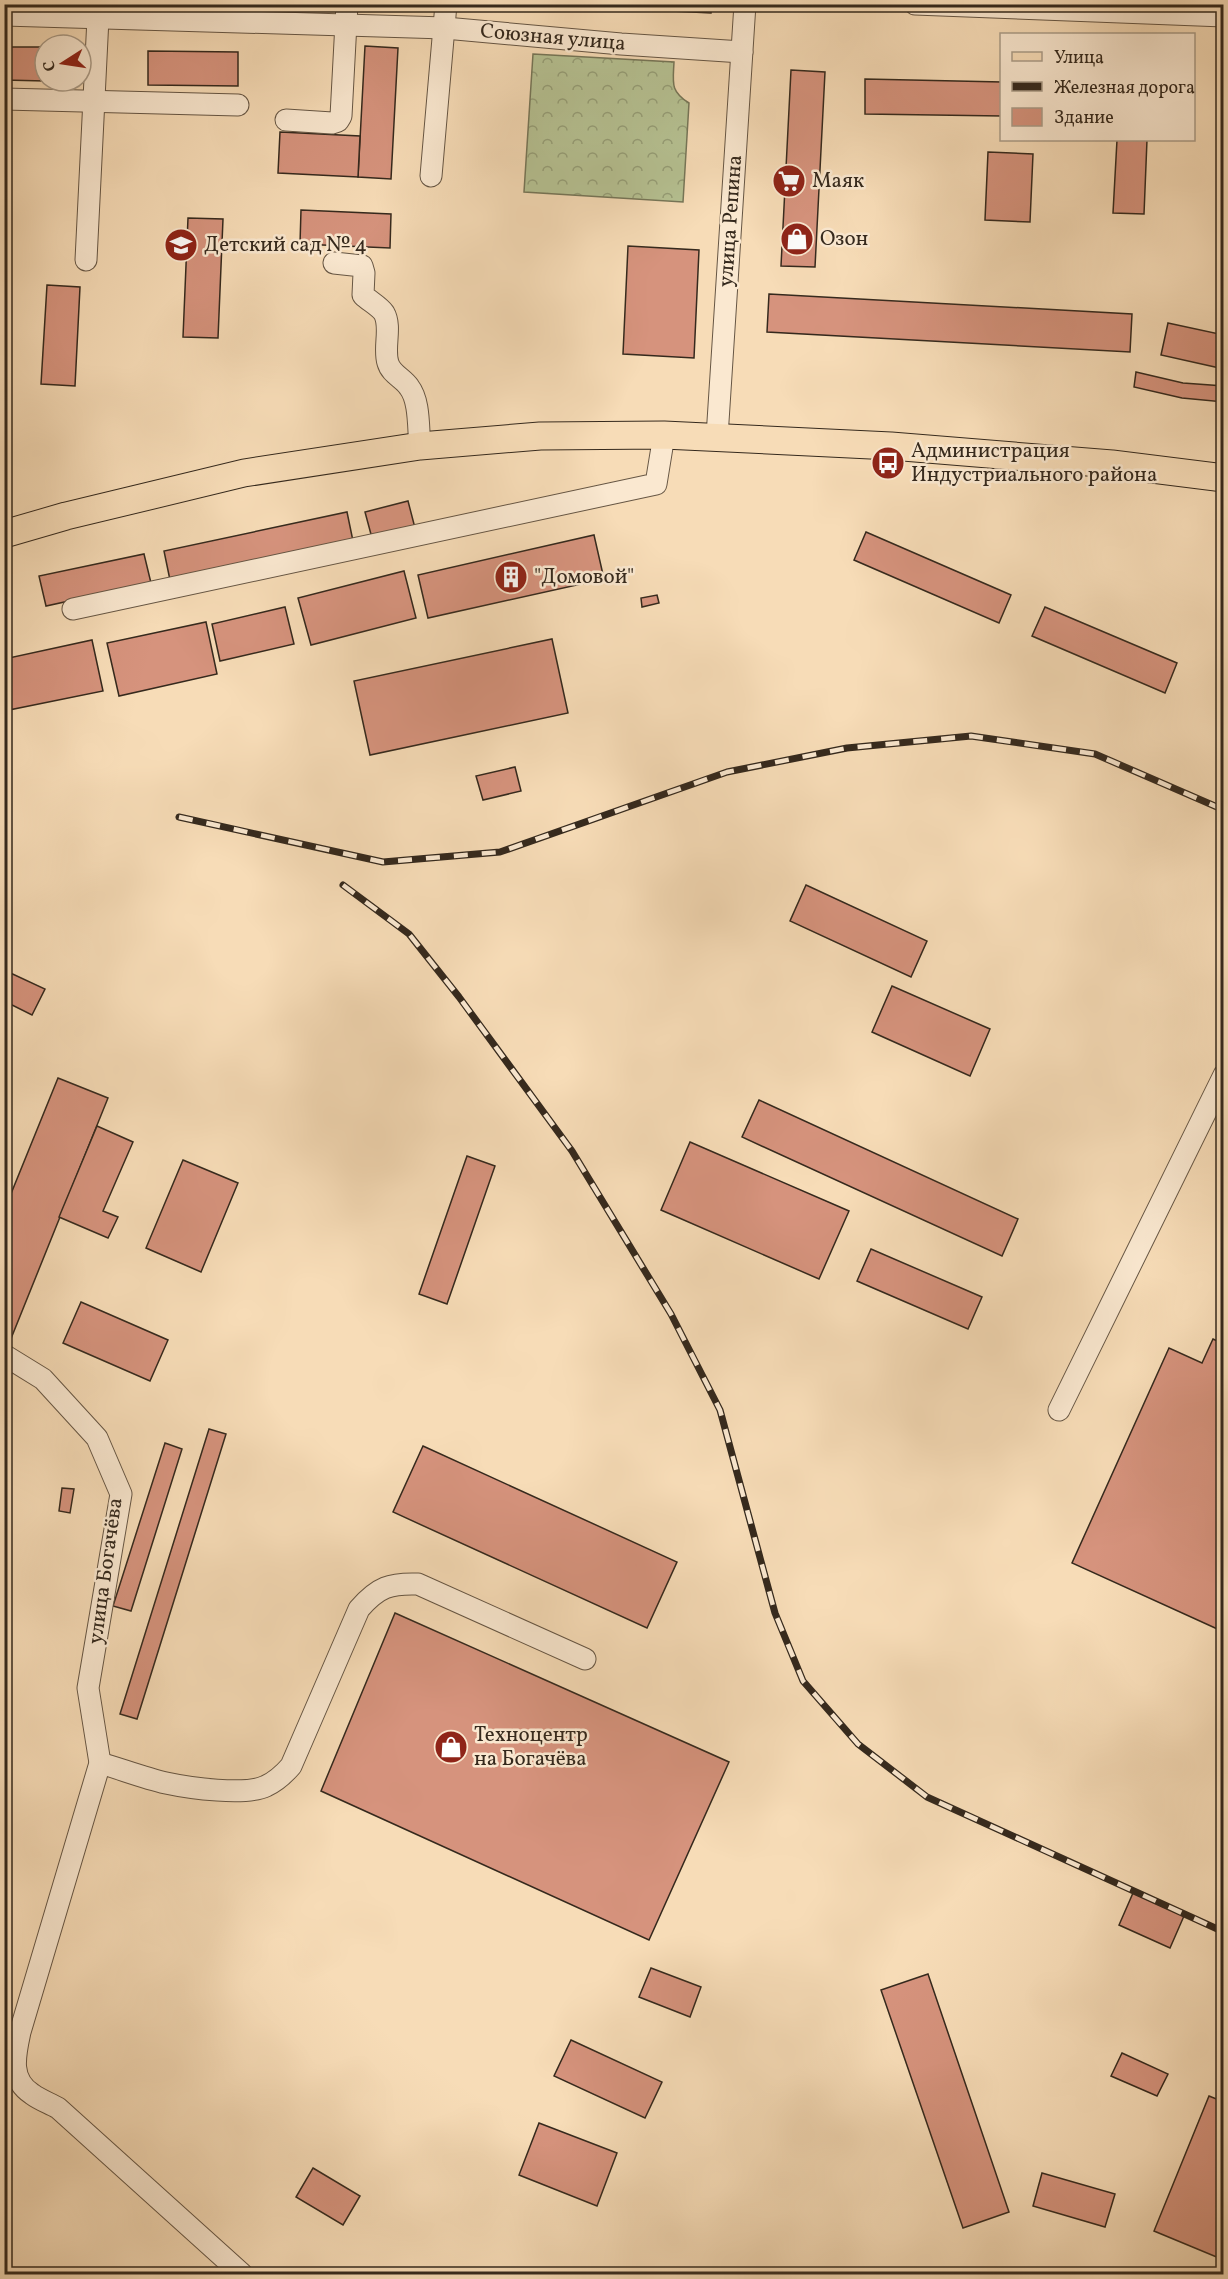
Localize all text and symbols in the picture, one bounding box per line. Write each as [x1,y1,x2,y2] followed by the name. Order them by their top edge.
[479,17,627,59] street label: Союзная улица
[33,33,93,93] north arrow
[1000,33,1195,141] legend
[1054,46,1104,71] text: Улица
[38,58,62,73] text: С
[1054,76,1195,101] text: Железная дорога
[1054,106,1114,131] text: Здание
[712,154,750,288] street label: улица Репина
[771,163,807,199] supermarket icon: Маяк
[812,167,864,196] place label: Маяк
[779,221,815,257] shop icon: Озон
[820,225,869,254] place label: Озон
[163,227,199,263] school or university icon: Детский сад № 4
[204,231,367,260] place label: Детский сад № 4
[911,437,1157,490] place label: Администрация Индустриального района
[870,445,906,481] bus stop icon: Администрация Индустриального района
[493,559,529,595] building icon: "Домовой"
[534,563,634,592] place label: "Домовой"
[81,1496,131,1646] street label: улица Богачёва
[474,1721,588,1774] place label: Техноцентр на Богачёва
[433,1729,469,1765] shop icon: Техноцентр на Богачёва

